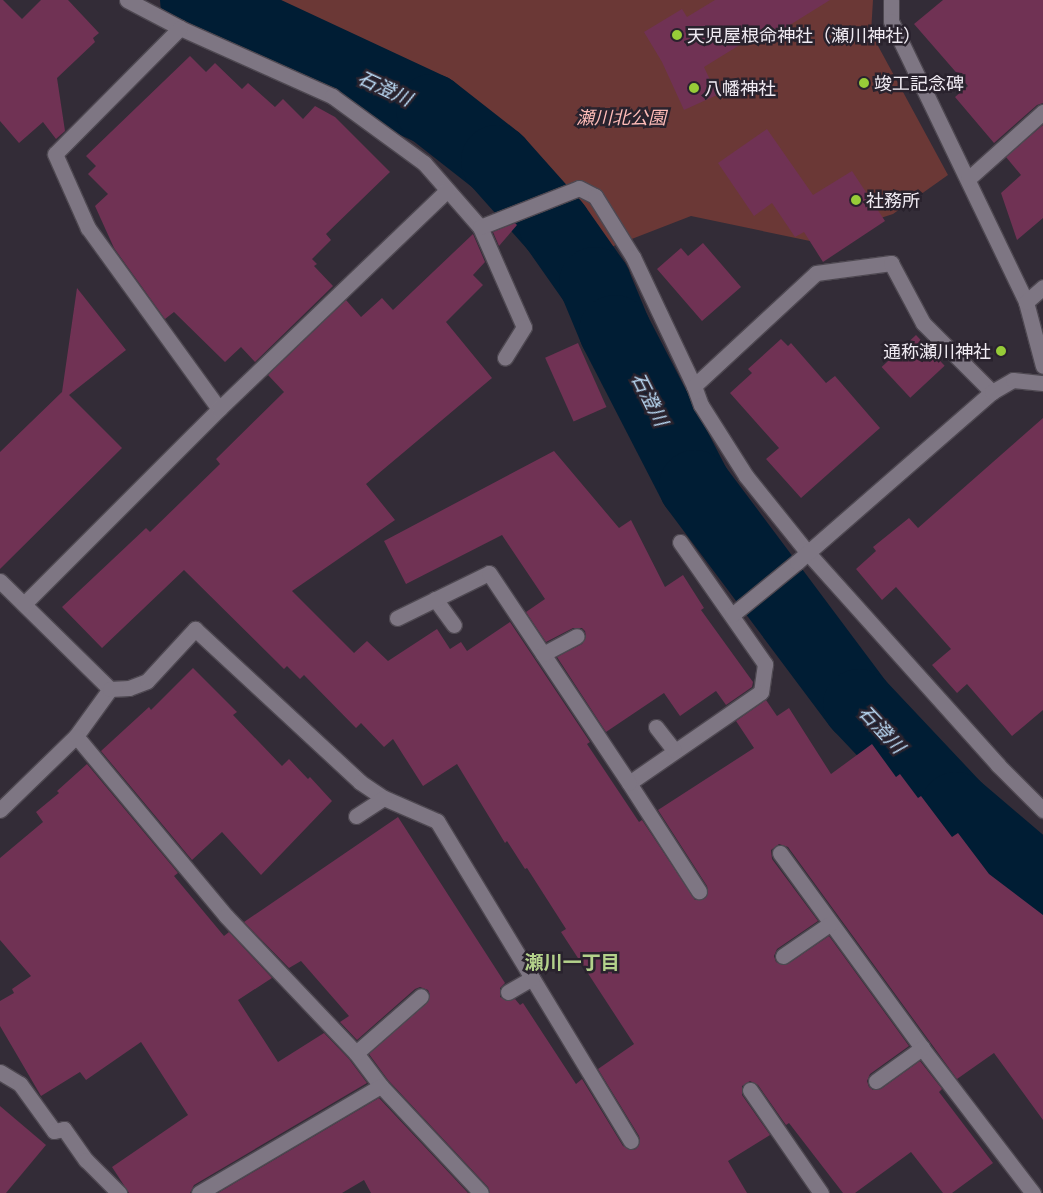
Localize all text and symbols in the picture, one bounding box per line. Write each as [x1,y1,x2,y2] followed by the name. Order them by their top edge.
[687,24,921,46] place label: 天児屋根命神社（瀬川神社）
[671,29,683,41] marker: 天児屋根命神社（瀬川神社）
[354,66,416,110] water label: 石澄川
[874,72,964,94] place label: 竣工記念碑
[704,77,776,99] place label: 八幡神社
[858,77,870,89] marker: 竣工記念碑
[688,82,700,94] marker: 八幡神社
[576,106,666,128] park label: 瀬川北公園
[866,189,920,211] place label: 社務所
[850,194,862,206] marker: 社務所
[883,340,991,362] place label: 通称瀬川神社
[995,345,1007,357] marker: 通称瀬川神社
[627,368,673,430] water label: 石澄川
[854,700,910,758] water label: 石澄川
[525,951,619,973] district label: 瀬川一丁目

